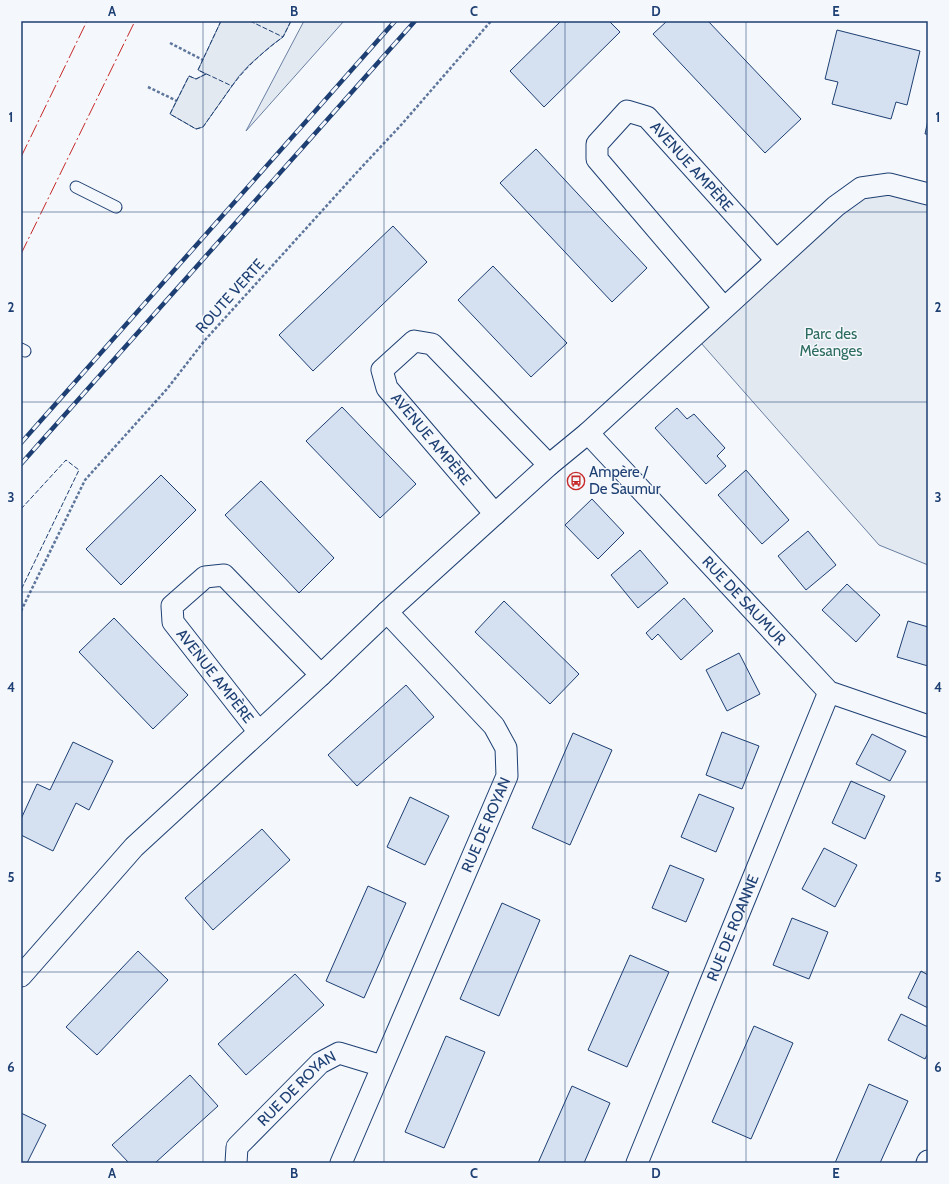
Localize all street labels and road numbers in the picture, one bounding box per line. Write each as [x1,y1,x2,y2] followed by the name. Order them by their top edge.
[647,118,737,215] street label: AVENUE AMPÈRE
[192,255,268,337] street label: ROUTE VERTE
[387,389,476,489] street label: AVENUE AMPÈRE
[698,553,790,649] street label: RUE DE SAUMUR
[173,625,258,727] street label: AVENUE AMPÈRE
[458,774,514,875] street label: RUE DE ROYAN
[703,872,763,984] street label: RUE DE ROANNE
[254,1047,339,1130] street label: RUE DE ROYAN

